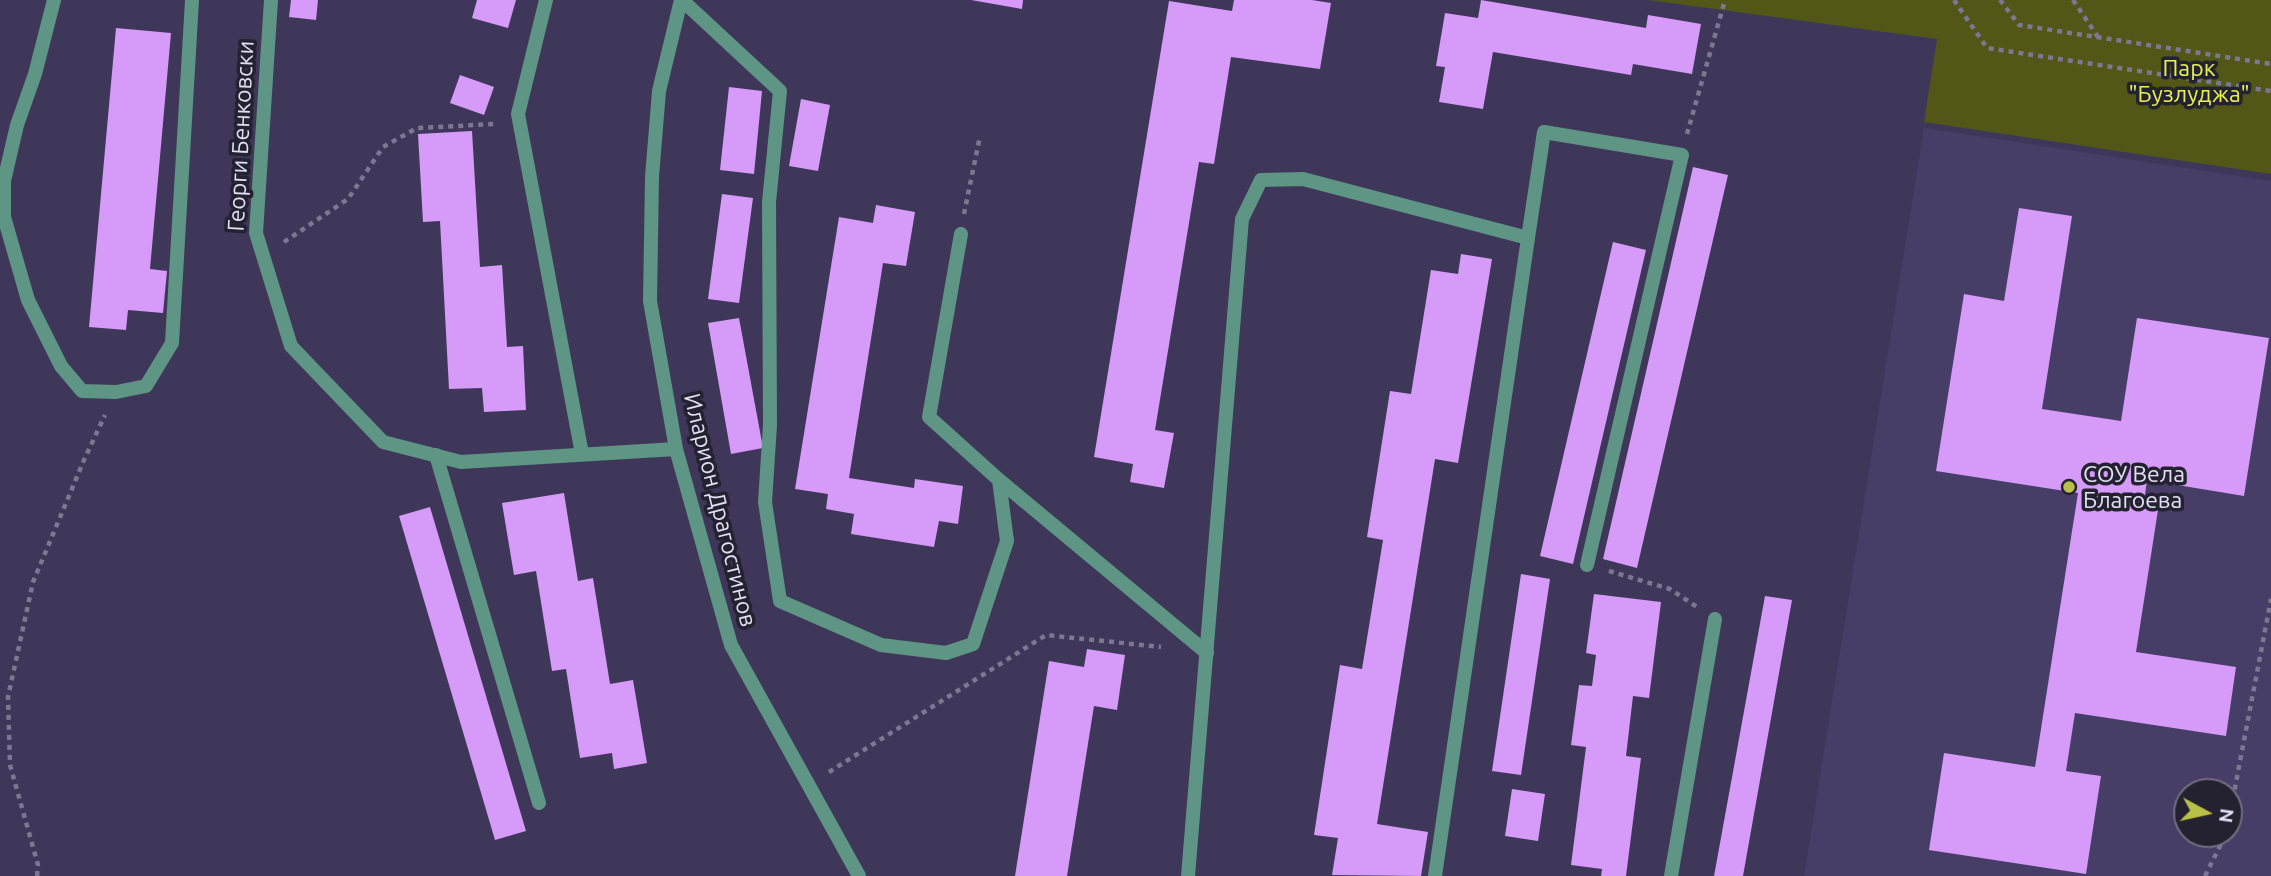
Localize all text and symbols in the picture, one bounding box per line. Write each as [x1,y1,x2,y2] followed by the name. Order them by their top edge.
[222,40,260,232] street label: Георги Бенковски
[2128,54,2250,108] park label: Парк "Бузлуджа"
[678,391,762,629] street label: Иларион Драгостинов
[2083,460,2185,514] place label: СОУ Вела Благоева
[2061,479,2077,495] marker: СОУ Вела Благоева
[2173,778,2243,848] north arrow
[2215,807,2239,824] text: N

